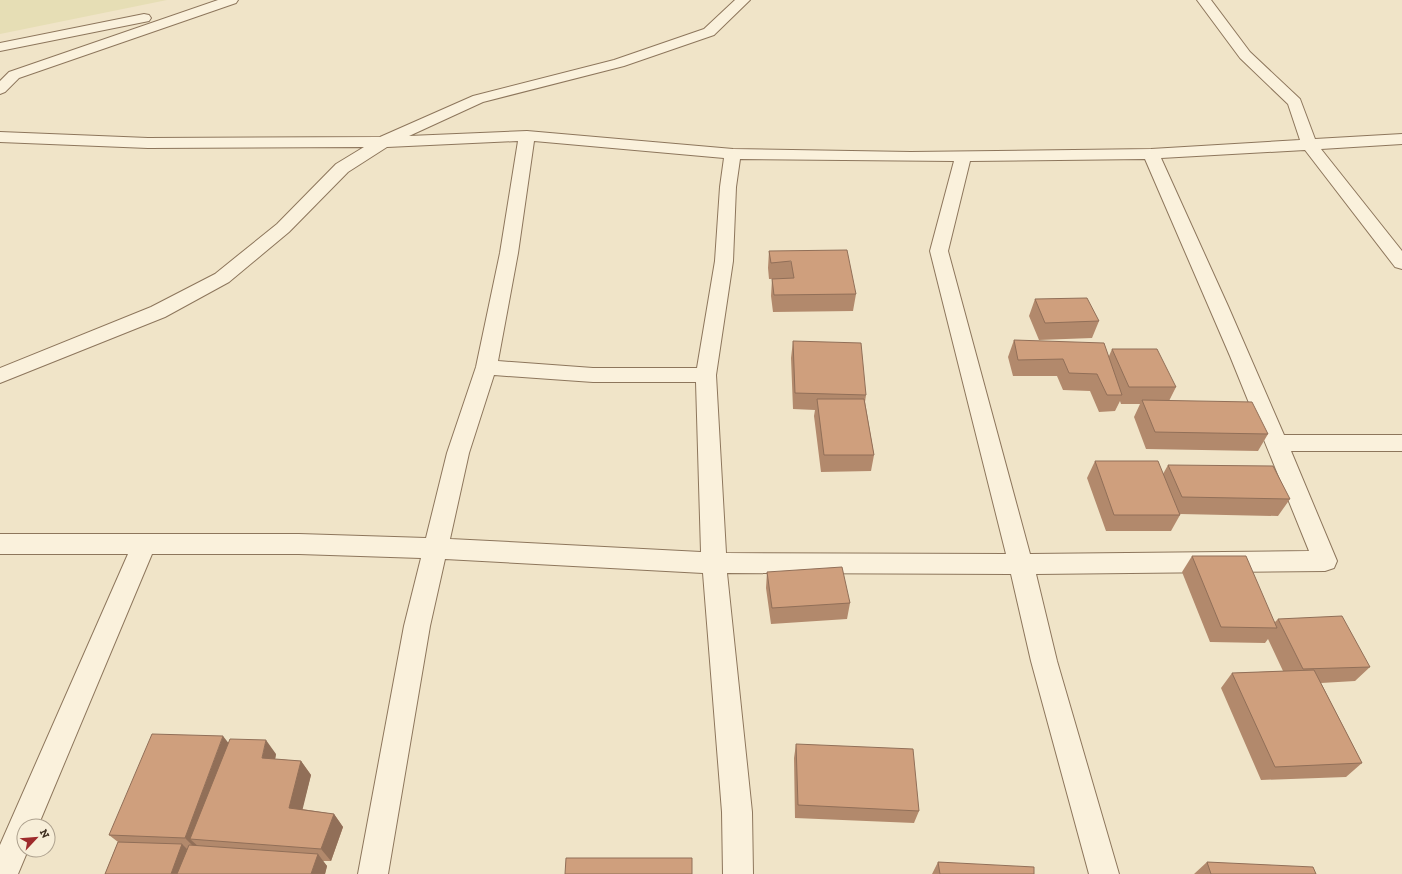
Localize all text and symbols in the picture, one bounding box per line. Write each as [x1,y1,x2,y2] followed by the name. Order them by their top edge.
[16,818,56,858] north arrow
[37,827,52,841] text: N

